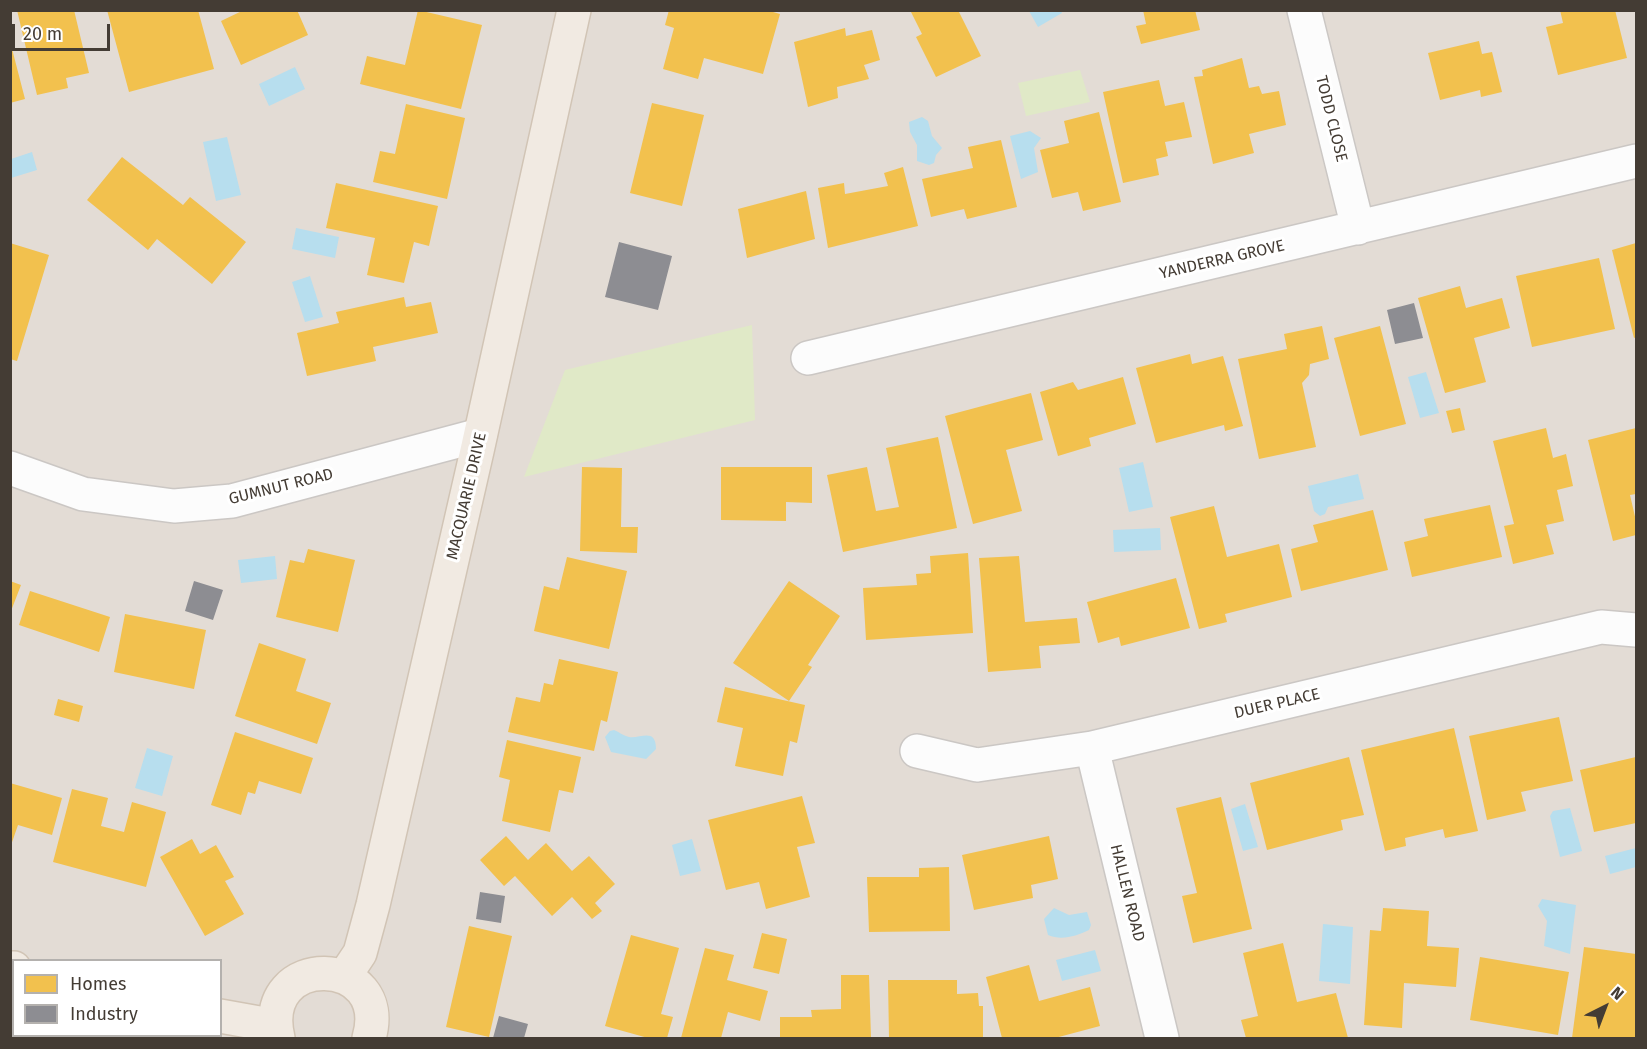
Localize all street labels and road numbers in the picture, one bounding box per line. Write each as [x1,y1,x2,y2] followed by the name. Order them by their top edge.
[1311,74,1351,164] street label: TODD CLOSE
[1158,236,1286,284] street label: YANDERRA GROVE
[443,430,491,562] street label: MACQUARIE DRIVE
[227,465,335,509] street label: GUMNUT ROAD
[1232,685,1322,723] street label: DUER PLACE
[1106,842,1148,944] street label: HALLEN ROAD

